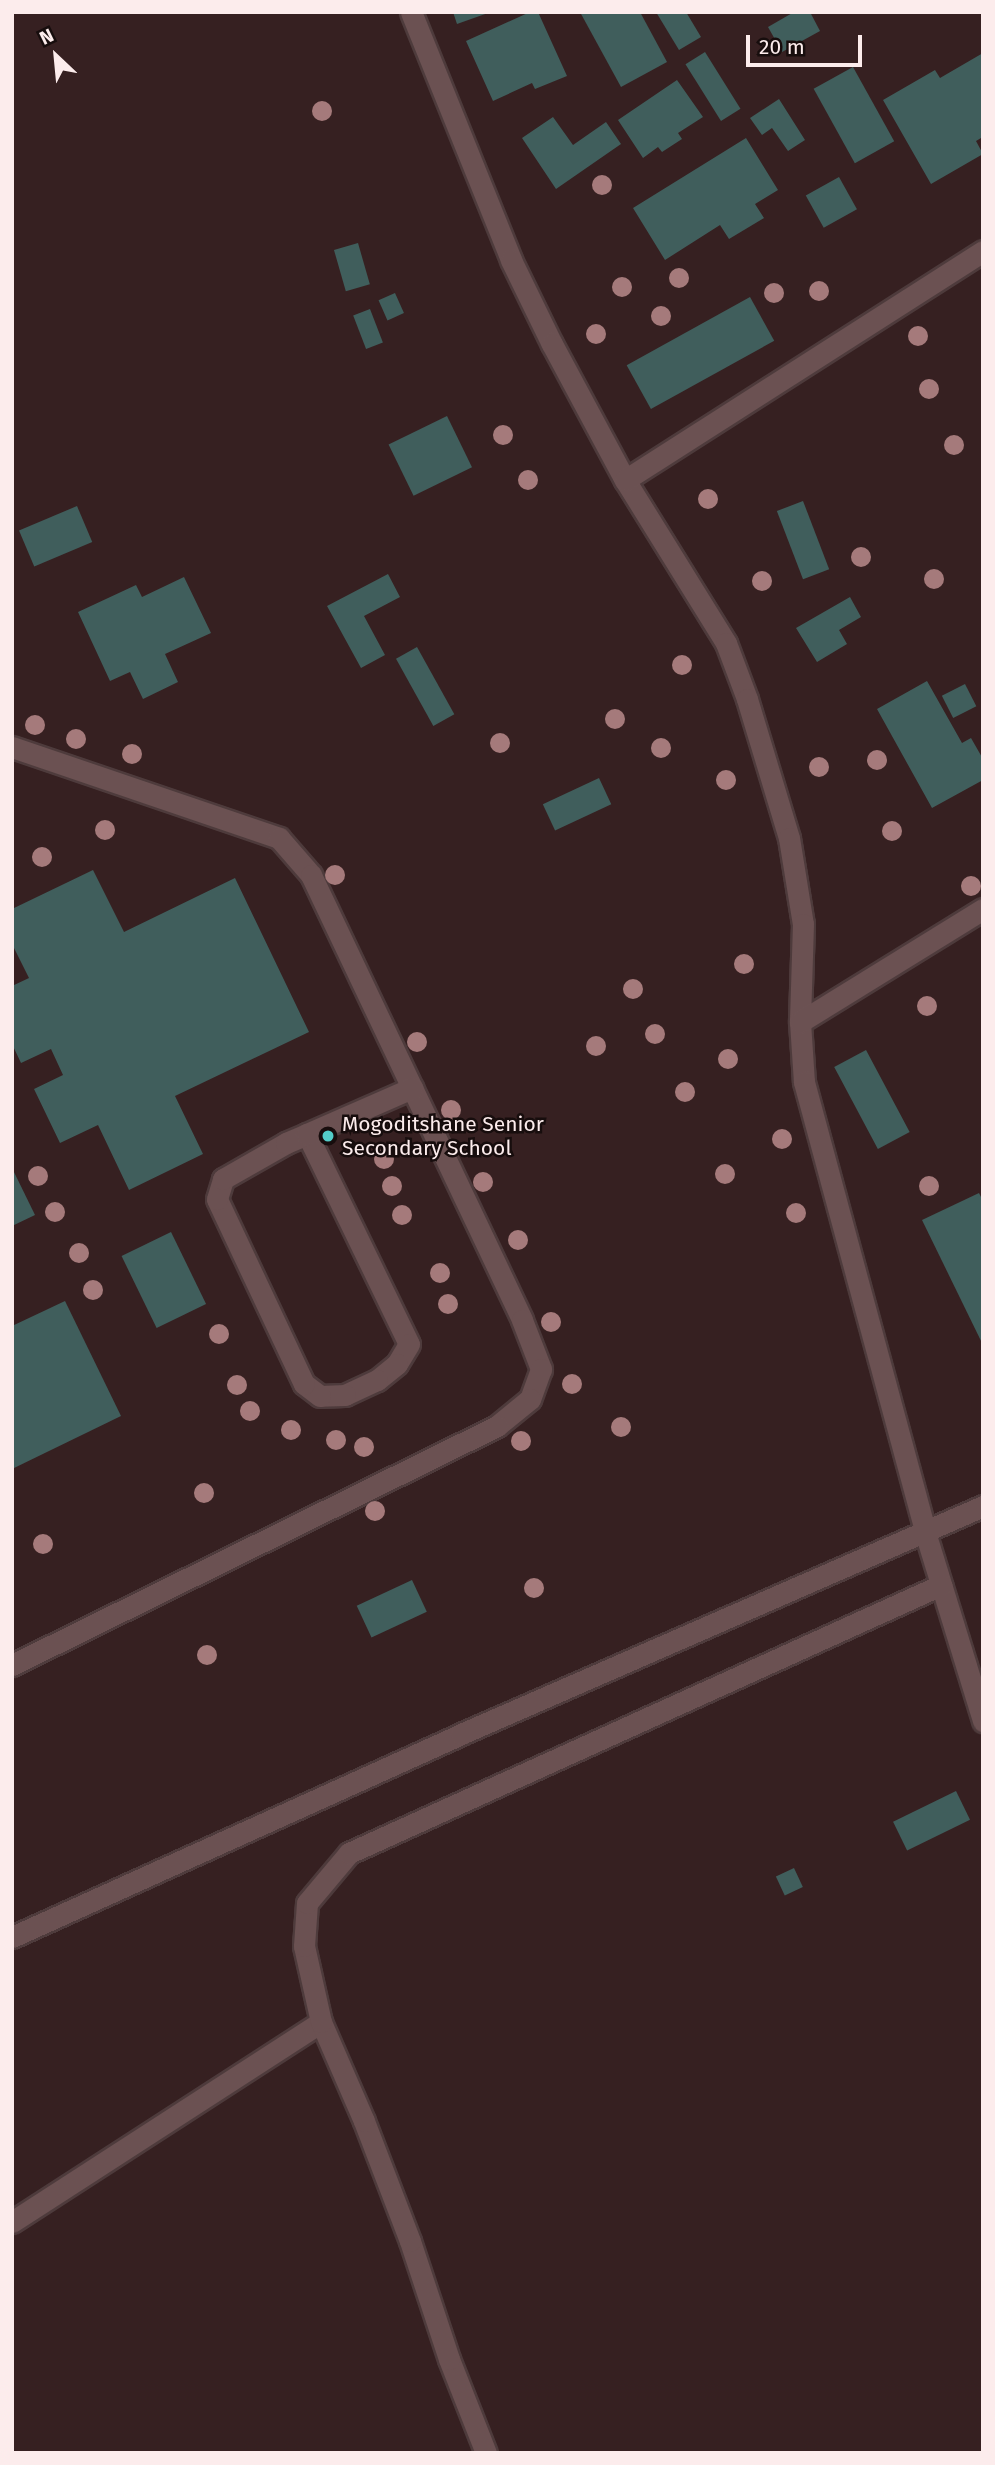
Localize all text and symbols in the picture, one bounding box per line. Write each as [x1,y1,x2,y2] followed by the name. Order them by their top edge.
[21,21,91,91] north arrow
[750,21,866,65] scale bar
[36,24,57,50] text: N
[759,34,805,60] text: 20 m
[342,1111,544,1161] place label: Mogoditshane Senior Secondary School
[320,1128,336,1144] marker: Mogoditshane Senior Secondary School

